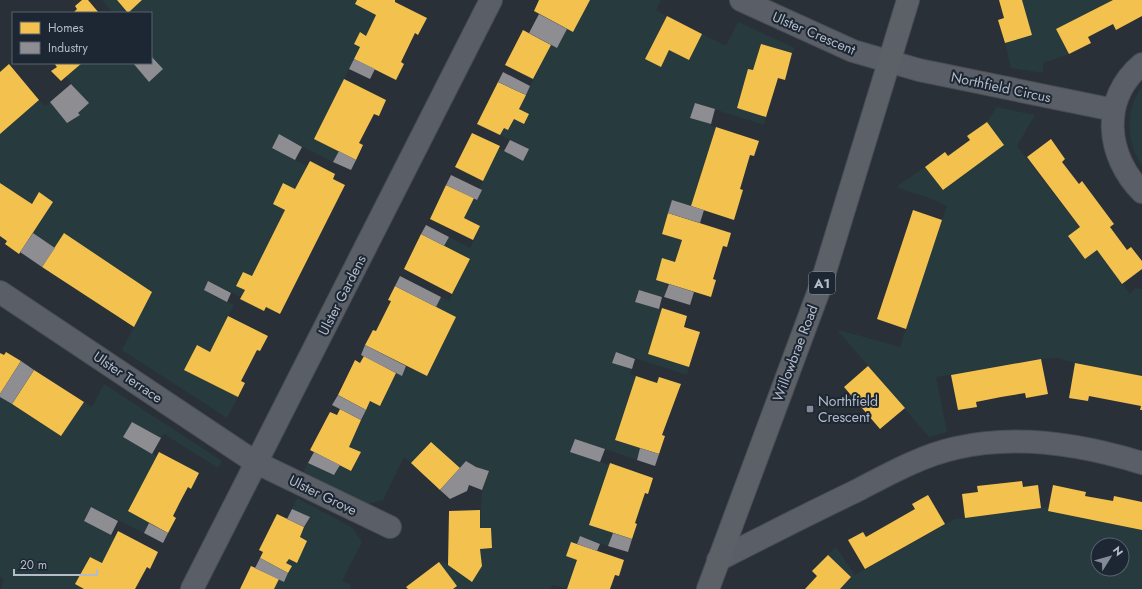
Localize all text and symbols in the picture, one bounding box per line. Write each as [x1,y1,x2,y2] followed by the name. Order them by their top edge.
[769,6,859,60] street label: Ulster Crescent
[12,12,152,64] legend
[48,19,84,37] text: Homes
[48,39,89,57] text: Industry
[949,67,1053,107] street label: Northfield Circus
[313,251,371,339] street label: Ulster Gardens
[809,272,835,294] road number: A1
[767,302,823,404] street label: Willowbrae Road
[89,346,167,408] street label: Ulster Terrace
[818,391,878,427] place label: Northfield Crescent
[805,404,815,414] marker: Northfield Crescent
[286,470,360,520] street label: Ulster Grove
[1090,537,1130,577] north arrow
[1109,543,1127,559] text: N
[14,551,97,577] scale bar
[20,556,47,574] text: 20 m

